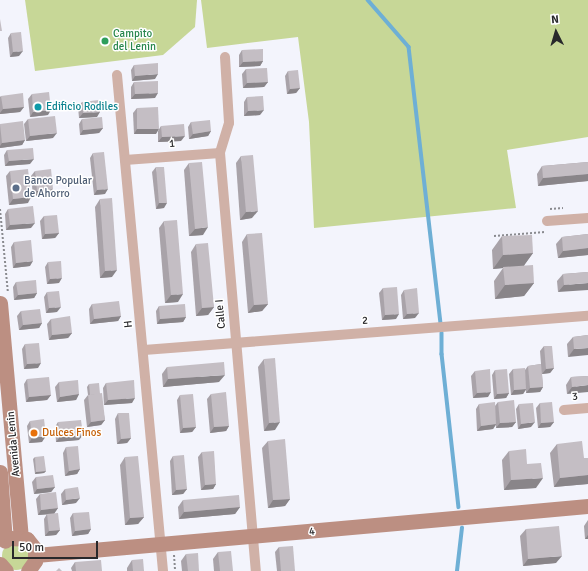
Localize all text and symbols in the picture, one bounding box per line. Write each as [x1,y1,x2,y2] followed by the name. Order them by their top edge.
[536,12,576,52] north arrow
[551,13,559,26] text: N
[113,28,156,54] place label: Campito del Lenin
[100,36,110,46] marker: Campito del Lenin
[46,100,118,114] place label: Edificio Rodiles
[33,102,43,112] marker: Edificio Rodiles
[169,137,175,151] street label: 1
[24,175,92,201] place label: Banco Popular de Ahorro
[11,183,21,193] marker: Banco Popular de Ahorro
[213,299,229,329] street label: Calle I
[362,314,368,328] street label: 2
[122,320,136,328] street label: H
[571,390,579,404] street label: 3
[5,411,23,477] street label: Avenida Lenin
[42,426,101,440] place label: Dulces Finos
[29,428,39,438] marker: Dulces Finos
[308,525,316,539] street label: 4
[14,533,100,559] scale bar
[19,540,44,555] text: 50 m

